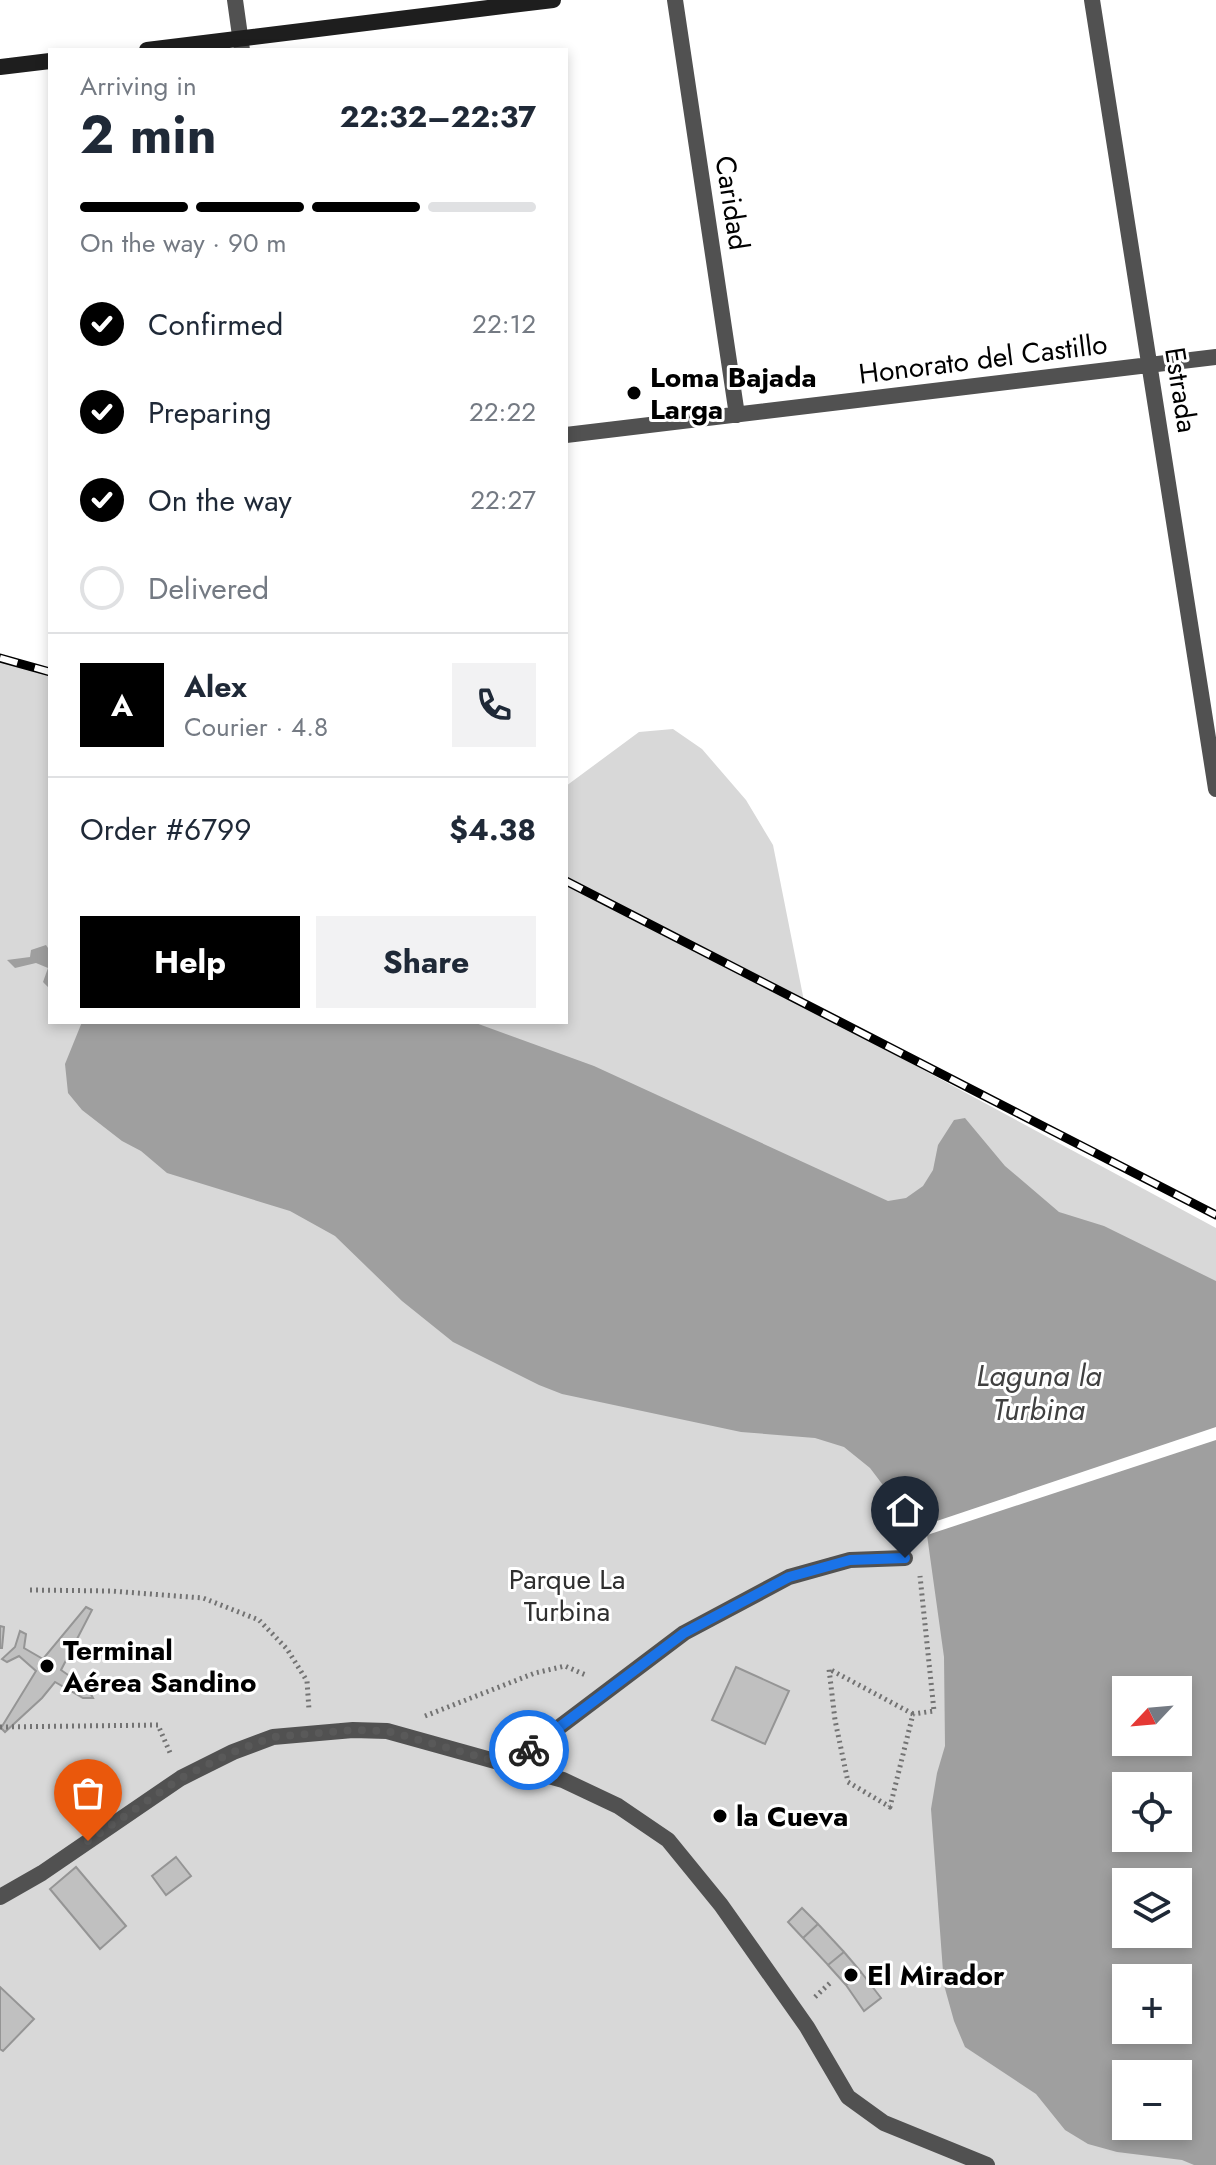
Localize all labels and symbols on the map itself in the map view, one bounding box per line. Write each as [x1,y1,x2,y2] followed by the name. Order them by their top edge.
[704,153,760,253] street label: Caridad
[856,323,1110,395] street label: Honorato del Castillo
[1154,344,1208,436] street label: Estrada
[650,357,817,430] place label: Loma Bajada Larga
[625,384,643,402] marker: Loma Bajada Larga
[976,1354,1102,1431] water label: Laguna la Turbina
[871,1476,939,1558] pin
[509,1559,625,1632] park label: Parque La Turbina
[62,1630,257,1703] place label: Terminal Aérea Sandino
[38,1657,56,1675] marker: Terminal Aérea Sandino
[1112,1676,1192,1756] north arrow
[489,1710,569,1790] courier
[54,1759,122,1841] pin
[736,1796,848,1837] place label: la Cueva
[711,1807,729,1825] marker: la Cueva
[867,1955,1005,1996] place label: El Mirador
[842,1966,860,1984] marker: El Mirador

